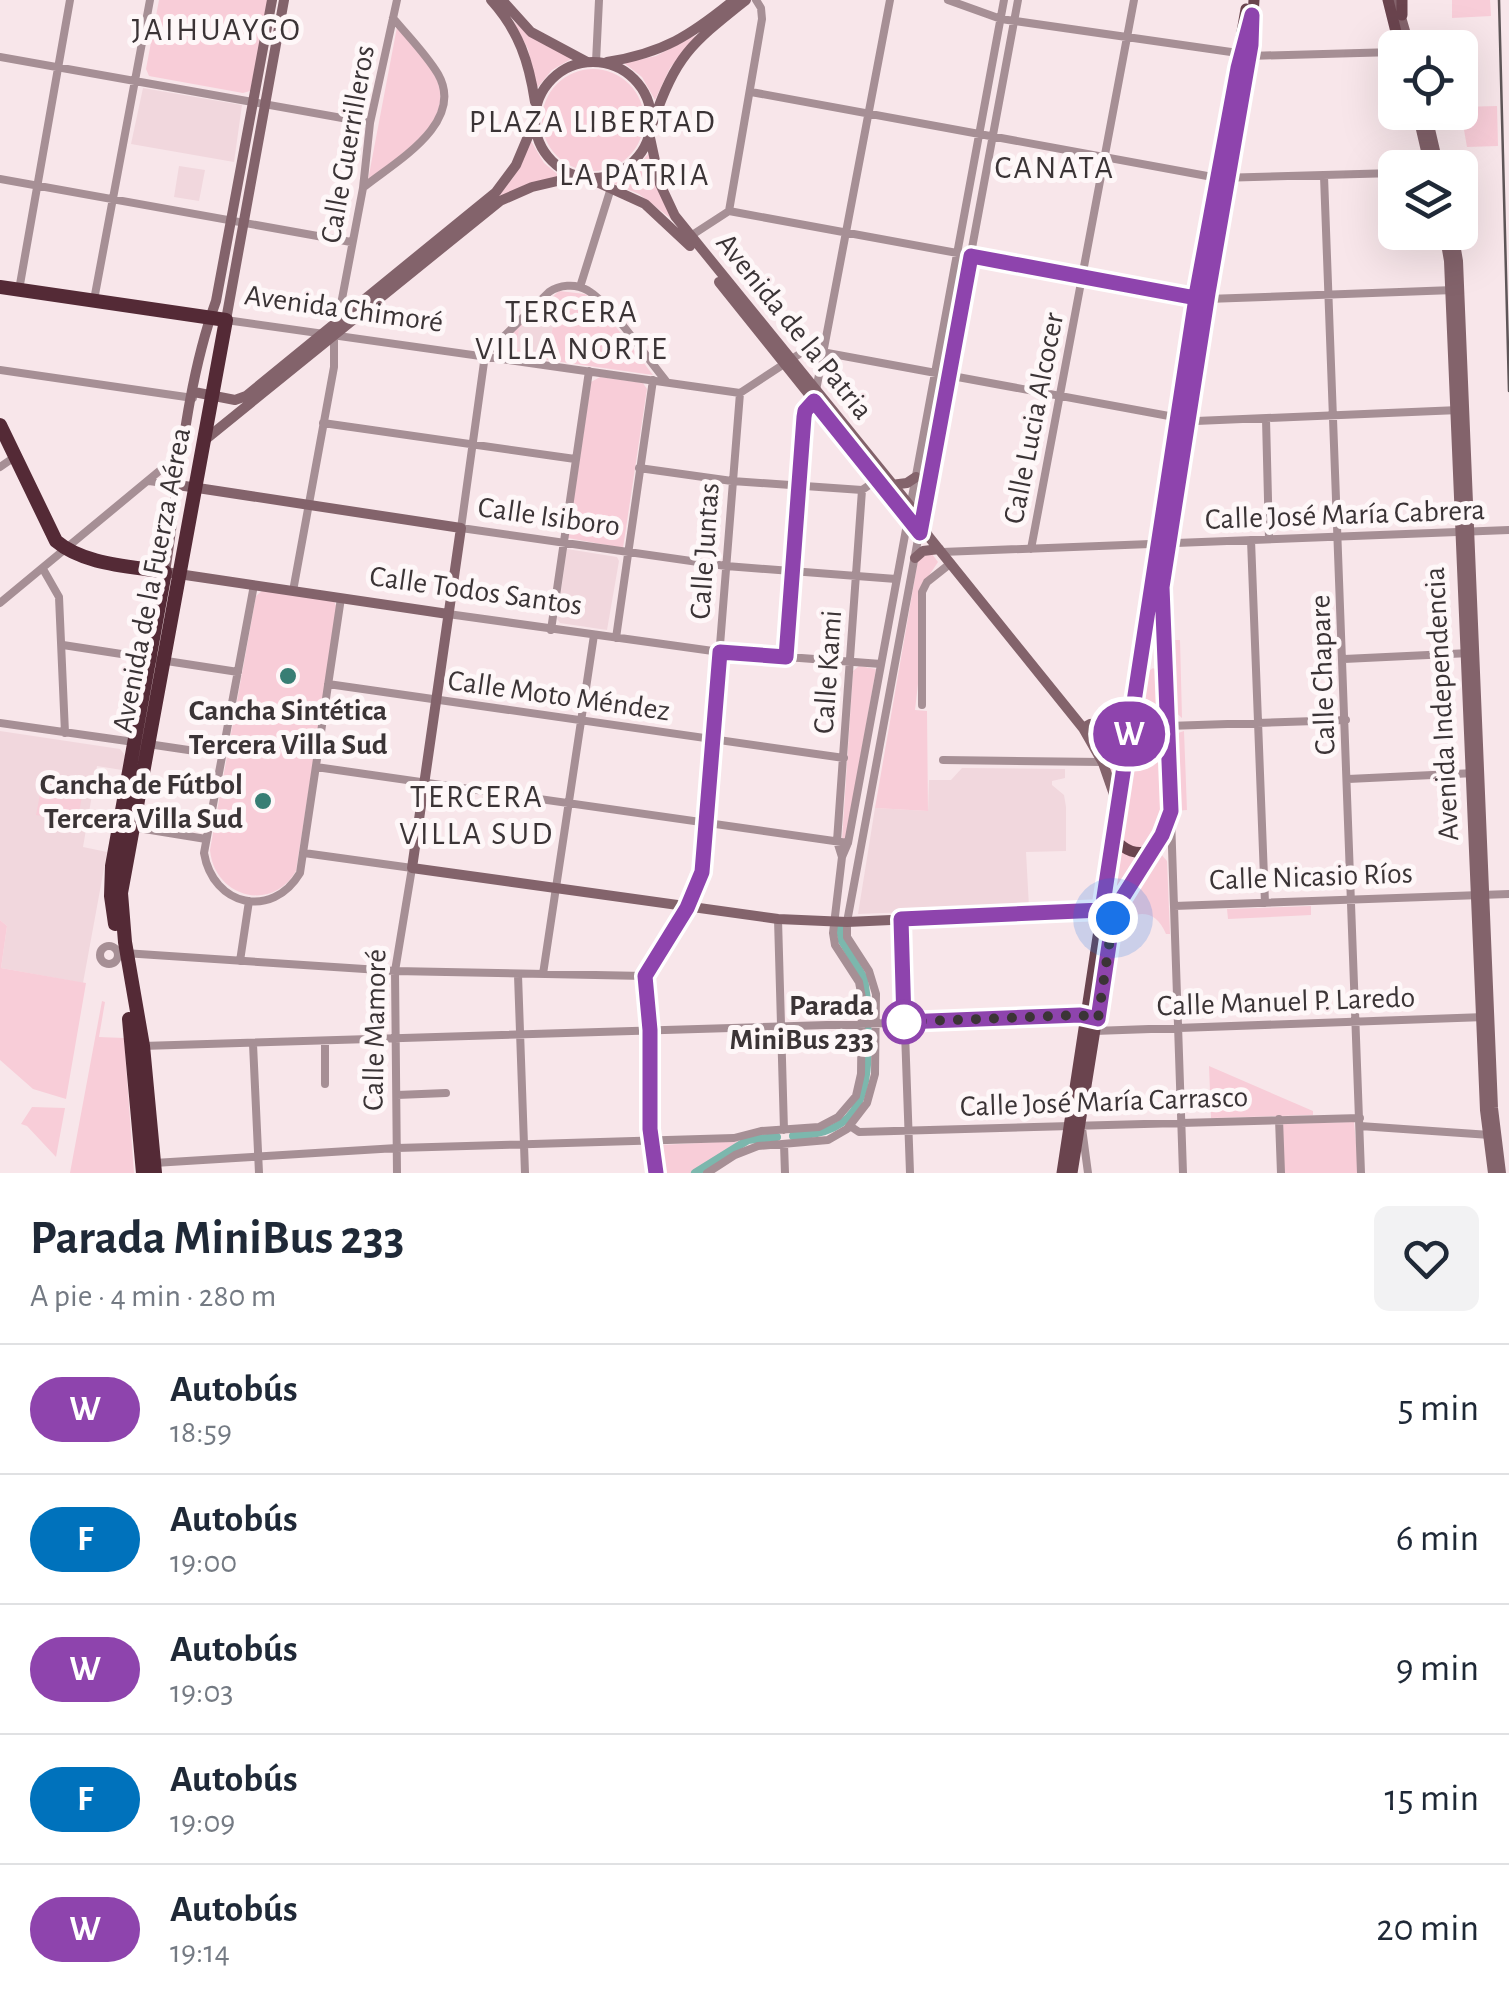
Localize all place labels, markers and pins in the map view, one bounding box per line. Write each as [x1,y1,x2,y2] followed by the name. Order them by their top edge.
[277,665,299,687] marker: Cancha Sintética Tercera Villa Sud
[188,696,388,760] place label: Cancha Sintética Tercera Villa Sud
[40,770,243,834] place label: Cancha de Fútbol Tercera Villa Sud
[252,790,274,812] marker: Cancha de Fútbol Tercera Villa Sud
[729,991,874,1055] place label: Parada MiniBus 233
[883,1001,925,1043] marker: Parada MiniBus 233

